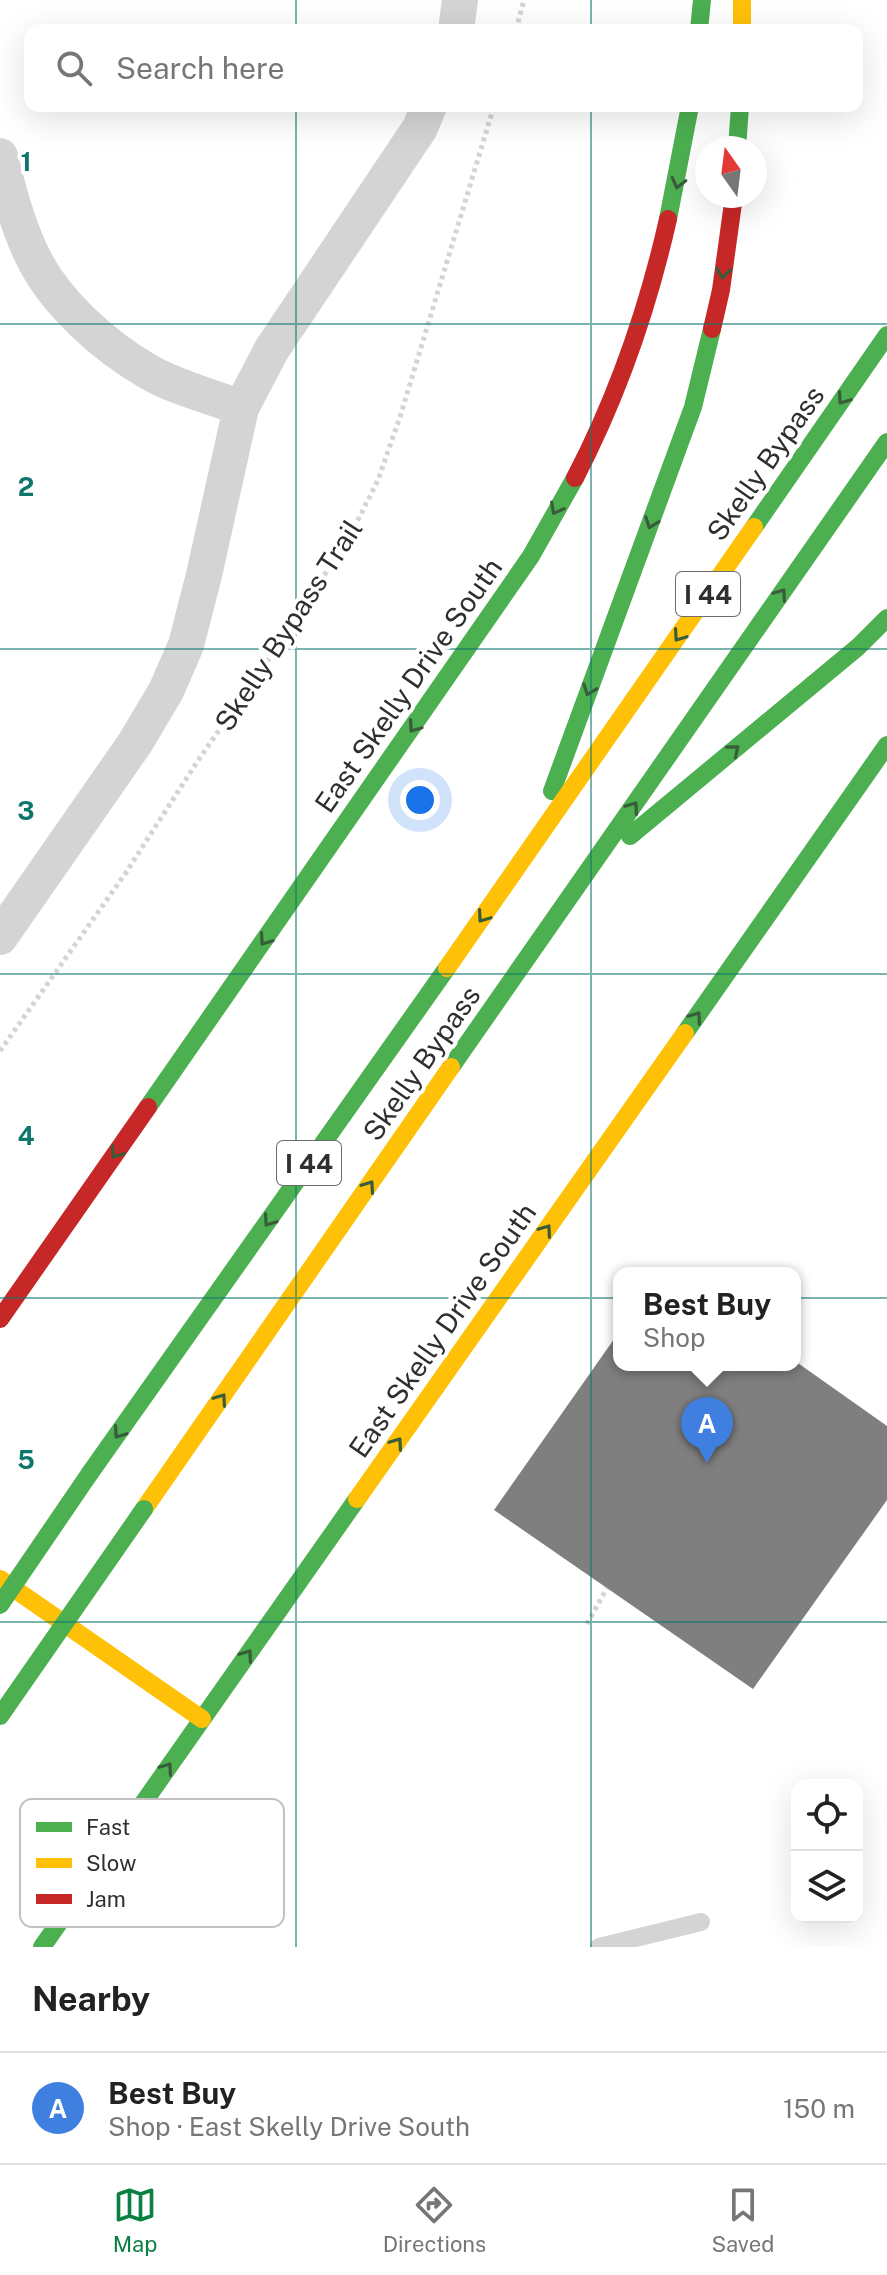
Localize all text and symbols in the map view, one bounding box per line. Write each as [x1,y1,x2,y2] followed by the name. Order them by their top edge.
[24,24,863,112] search box
[52,46,96,90] icon: search
[116,50,284,86] text: Search here
[695,136,767,208] north arrow
[20,146,32,177] text: 1
[670,176,687,189] one-way arrow
[715,266,732,280] one-way arrow
[700,379,830,547] street label: Skelly Bypass
[838,391,853,405] one-way arrow
[18,471,34,502] text: 2
[551,501,566,516] one-way arrow
[207,513,369,737] street label: Skelly Bypass Trail
[644,515,661,529] one-way arrow
[308,551,508,819] street label: East Skelly Drive South
[676,572,740,616] road number: I 44
[771,588,786,602] one-way arrow
[674,628,689,642] one-way arrow
[583,682,599,696] one-way arrow
[409,718,424,732] one-way arrow
[725,745,739,760] one-way arrow
[400,780,440,820] your location
[17,795,35,826] text: 3
[623,802,638,816] one-way arrow
[478,908,493,923] one-way arrow
[260,931,275,945] one-way arrow
[356,979,486,1147] street label: Skelly Bypass
[686,1012,701,1026] one-way arrow
[17,1120,35,1151] text: 4
[277,1141,341,1185] road number: I 44
[111,1144,126,1158] one-way arrow
[360,1180,374,1194] one-way arrow
[342,1196,542,1464] street label: East Skelly Drive South
[264,1212,279,1226] one-way arrow
[536,1224,551,1239] one-way arrow
[613,1267,801,1371] popup
[643,1286,771,1322] text: Best Buy
[643,1322,705,1353] text: Shop
[211,1394,226,1408] one-way arrow
[681,1397,733,1463] pin: A
[114,1425,129,1439] one-way arrow
[387,1437,402,1451] one-way arrow
[17,1444,35,1475] text: 5
[237,1650,252,1664] one-way arrow
[158,1763,172,1777] one-way arrow
[791,1779,863,1923] map controls
[791,1779,863,1851] button: locate
[20,1799,284,1927] legend
[86,1814,130,1840] text: Fast
[86,1850,136,1876] text: Slow
[791,1851,863,1923] button: layers
[86,1886,126,1912] text: Jam
[32,1979,150,2019] text: Nearby
[108,2075,236,2111] text: Best Buy
[49,2093,67,2124] text: A
[783,2093,855,2124] text: 150 m
[108,2111,470,2142] text: Shop · East Skelly Drive South
[113,2183,157,2257] tab: Map
[383,2183,486,2257] tab: Directions
[711,2183,774,2257] tab: Saved

